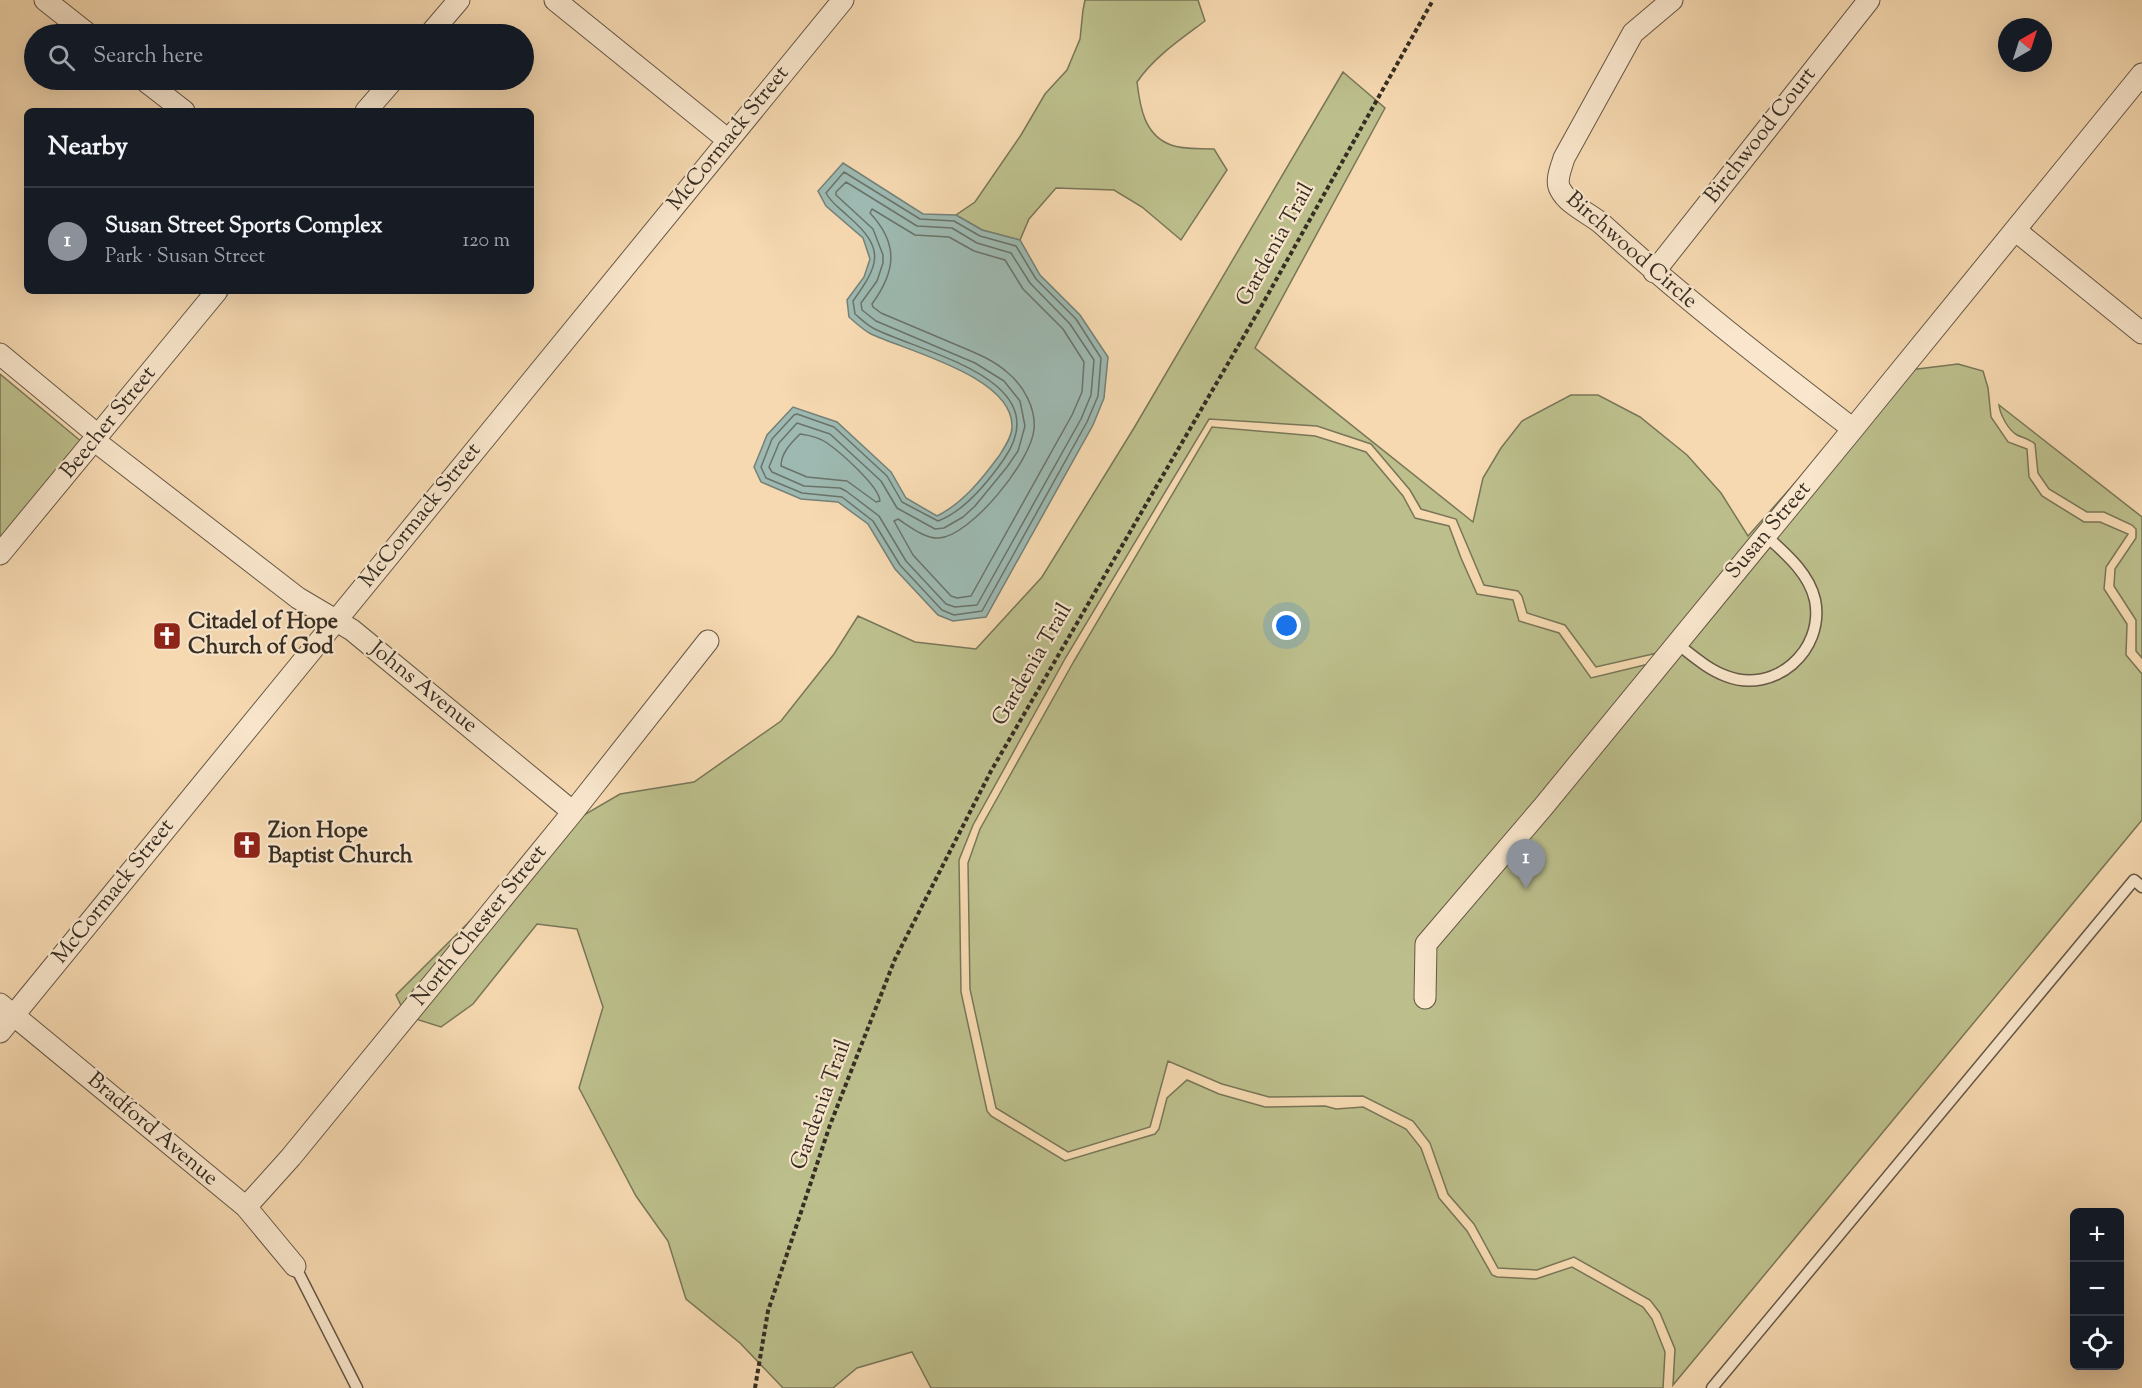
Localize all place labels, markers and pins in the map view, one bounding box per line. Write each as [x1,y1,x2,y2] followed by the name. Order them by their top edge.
[188,607,338,664] place label: Citadel of Hope Church of God
[151,620,183,652] church icon: Citadel of Hope Church of God
[268,816,413,873] place label: Zion Hope Baptist Church
[231,829,263,861] church icon: Zion Hope Baptist Church
[1506,840,1546,889] pin: 1

